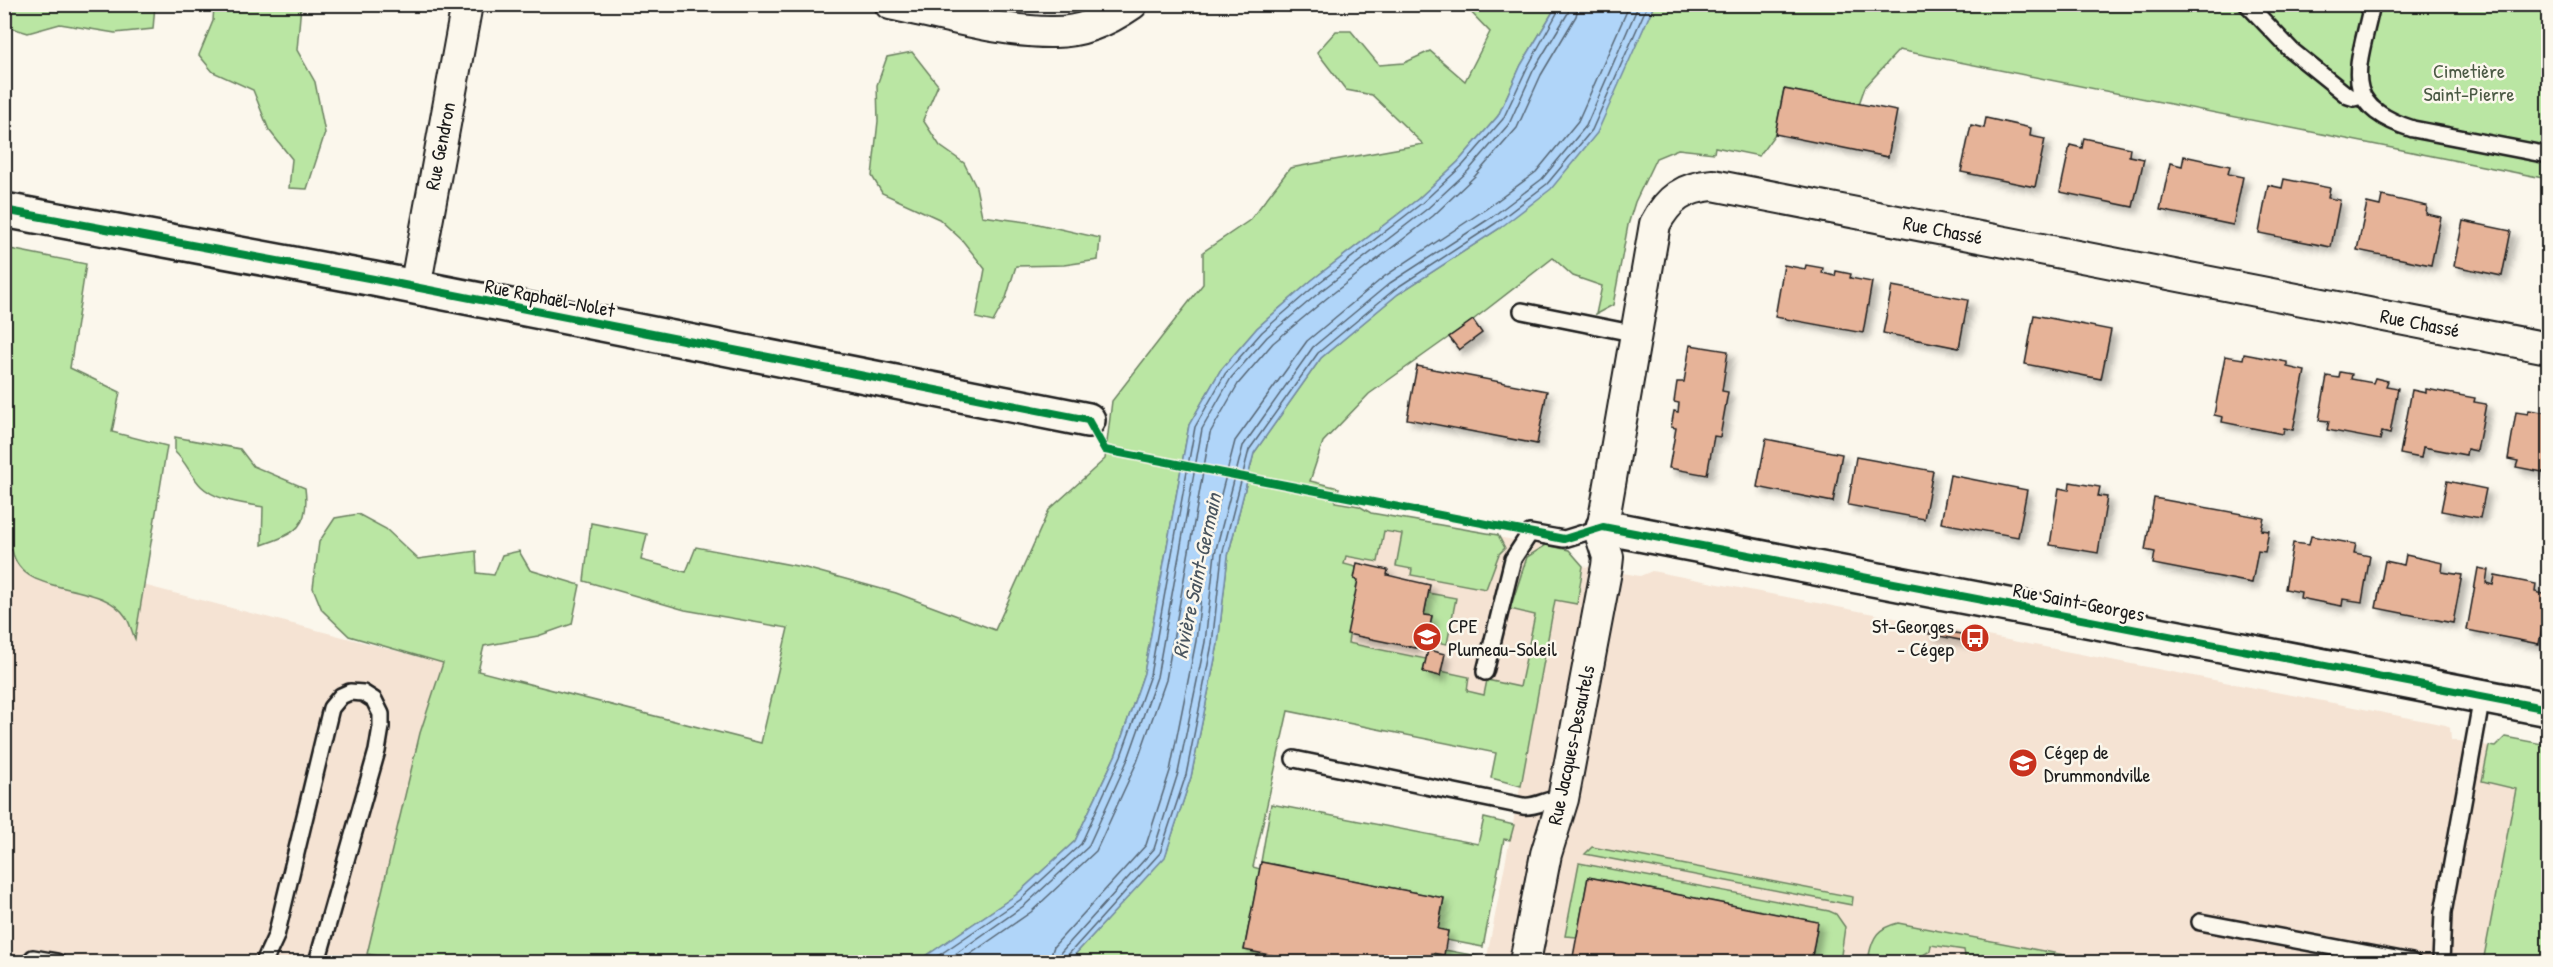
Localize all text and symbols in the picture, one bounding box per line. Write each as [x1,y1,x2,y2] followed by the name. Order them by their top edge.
[2424,57,2514,107] park label: Cimetière Saint-Pierre
[418,100,461,192] street label: Rue Gendron
[1901,209,1985,250] street label: Rue Chassé
[483,272,618,324] street label: Rue Raphaël-Nolet
[2378,302,2462,343] street label: Rue Chassé
[1165,489,1228,661] water label: Rivière Saint-Germain
[2011,576,2147,628] street label: Rue Saint-Georges
[1448,612,1557,662] place label: CPE Plumeau-Soleil
[1872,612,1954,662] place label: St-Georges - Cégep
[1411,621,1443,653] school or university icon: CPE Plumeau-Soleil
[1959,622,1991,654] bus stop icon: St-Georges - Cégep
[1540,662,1601,827] street label: Rue Jacques-Desautels
[2044,738,2150,788] place label: Cégep de Drummondville
[2007,747,2039,779] school or university icon: Cégep de Drummondville

